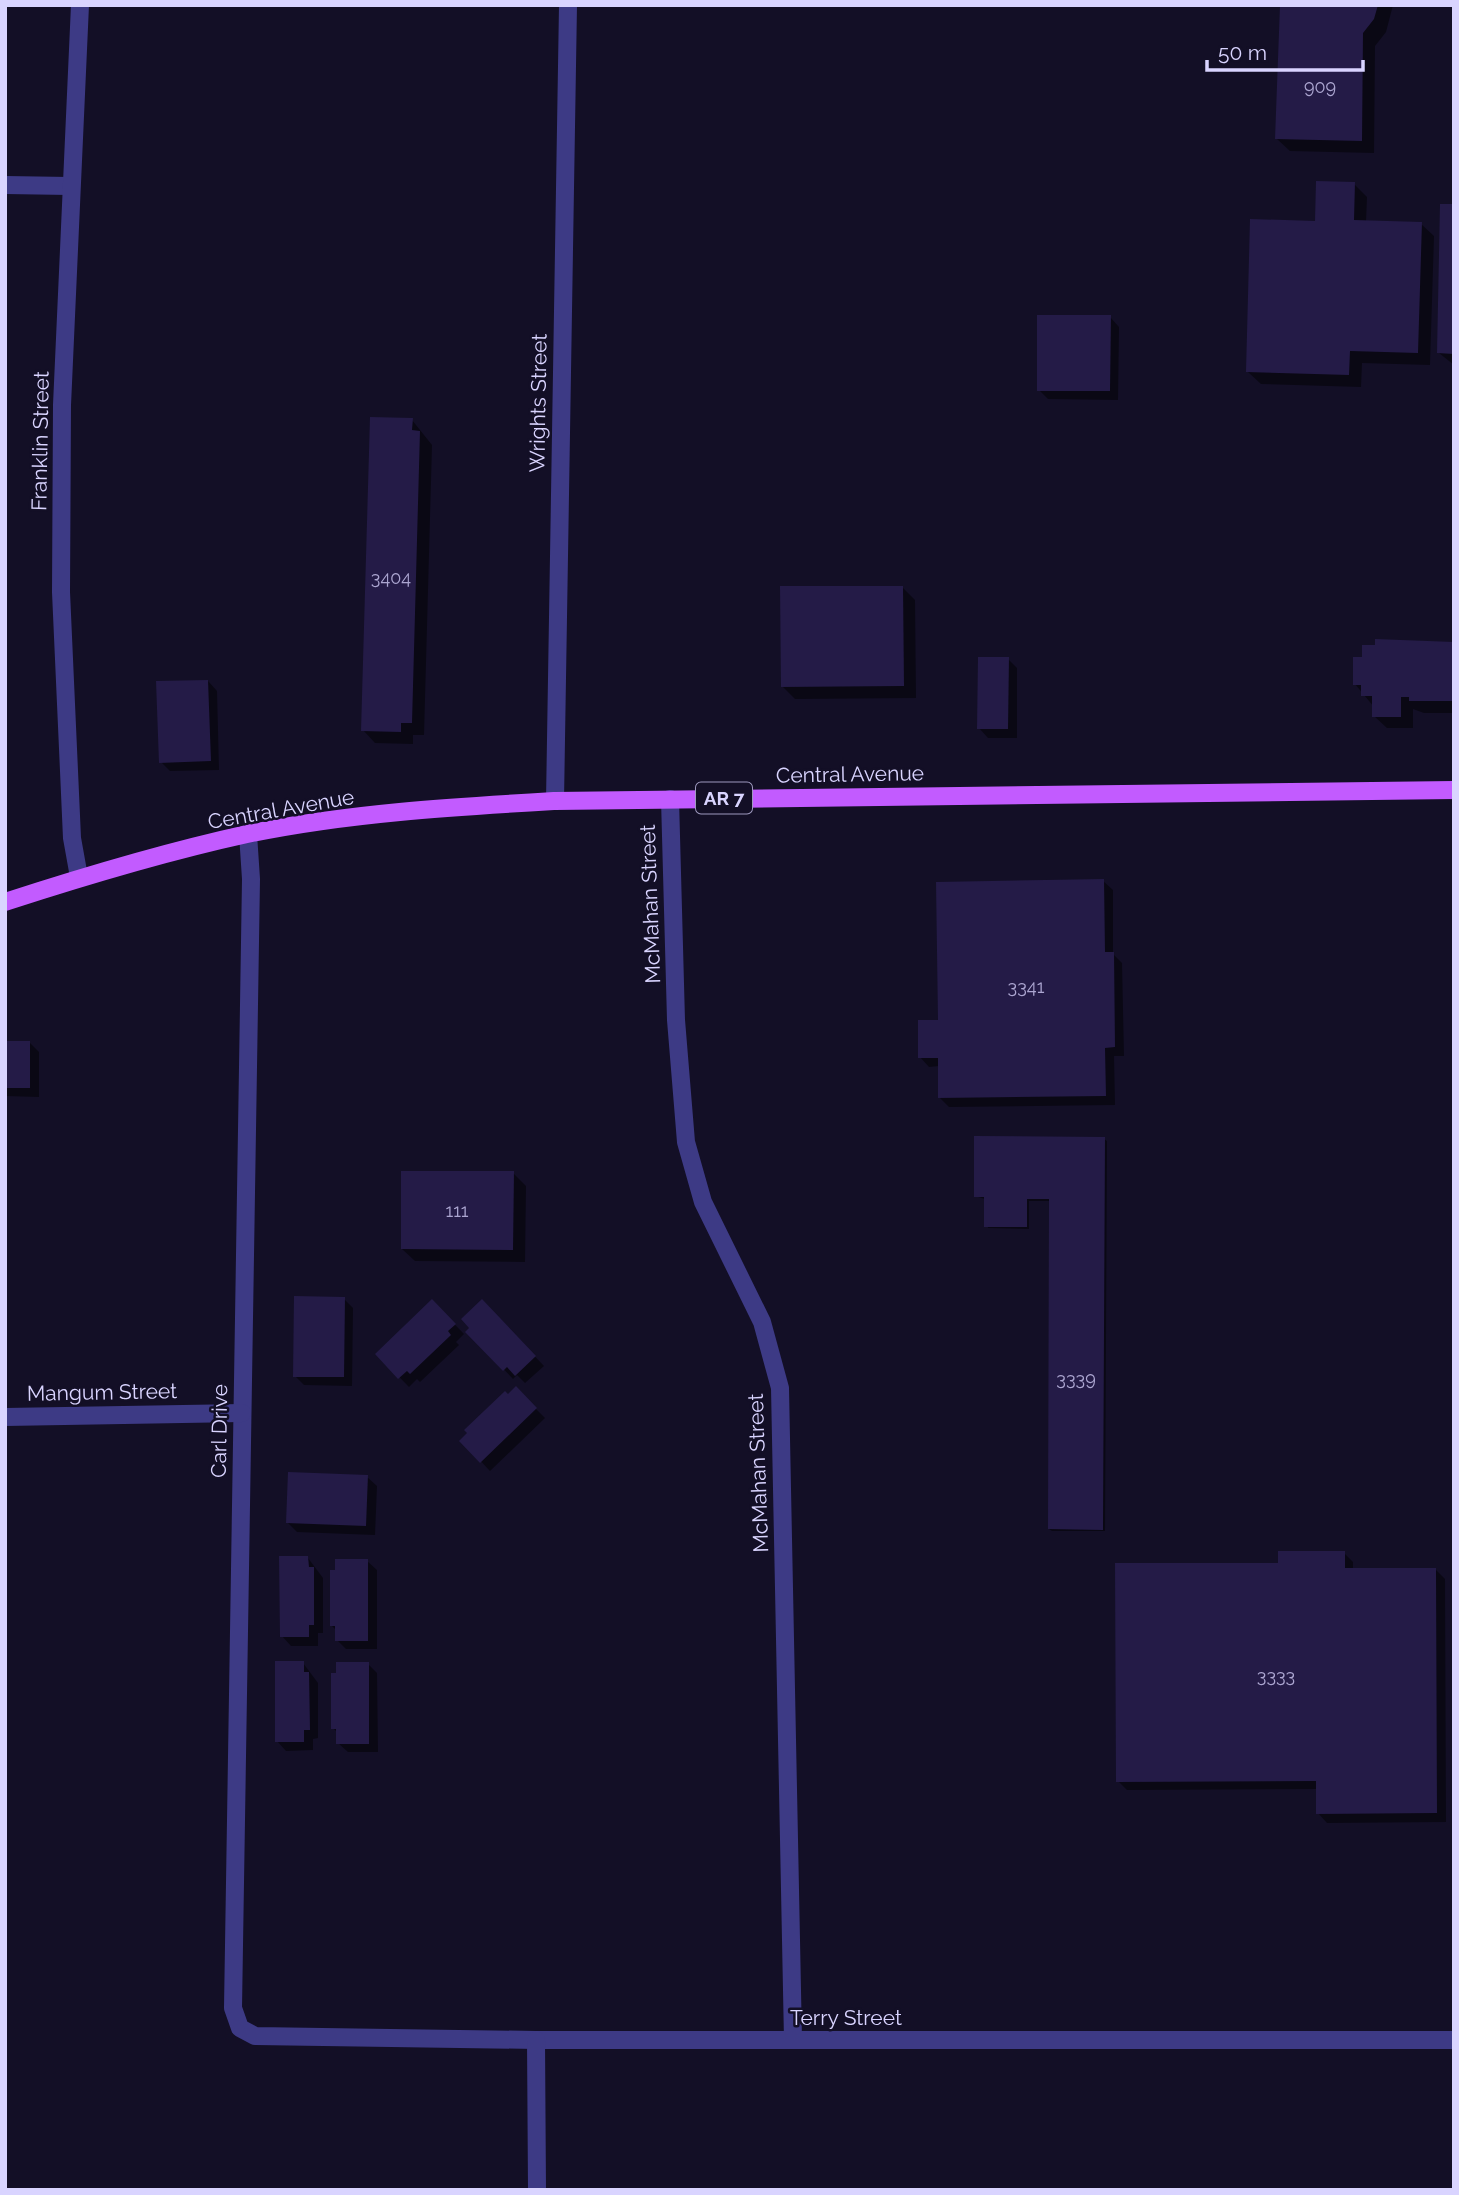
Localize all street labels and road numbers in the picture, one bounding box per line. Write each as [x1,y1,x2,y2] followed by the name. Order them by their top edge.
[524,333,552,473] street label: Wrights Street
[26,371,54,511] street label: Franklin Street
[776,760,924,788] street label: Central Avenue
[696,782,752,814] road number: AR 7
[206,784,356,834] street label: Central Avenue
[635,824,665,984] street label: McMahan Street
[27,1378,177,1406] street label: Mangum Street
[206,1384,232,1478] street label: Carl Drive
[743,1393,773,1553] street label: McMahan Street
[790,2005,902,2030] street label: Terry Street

